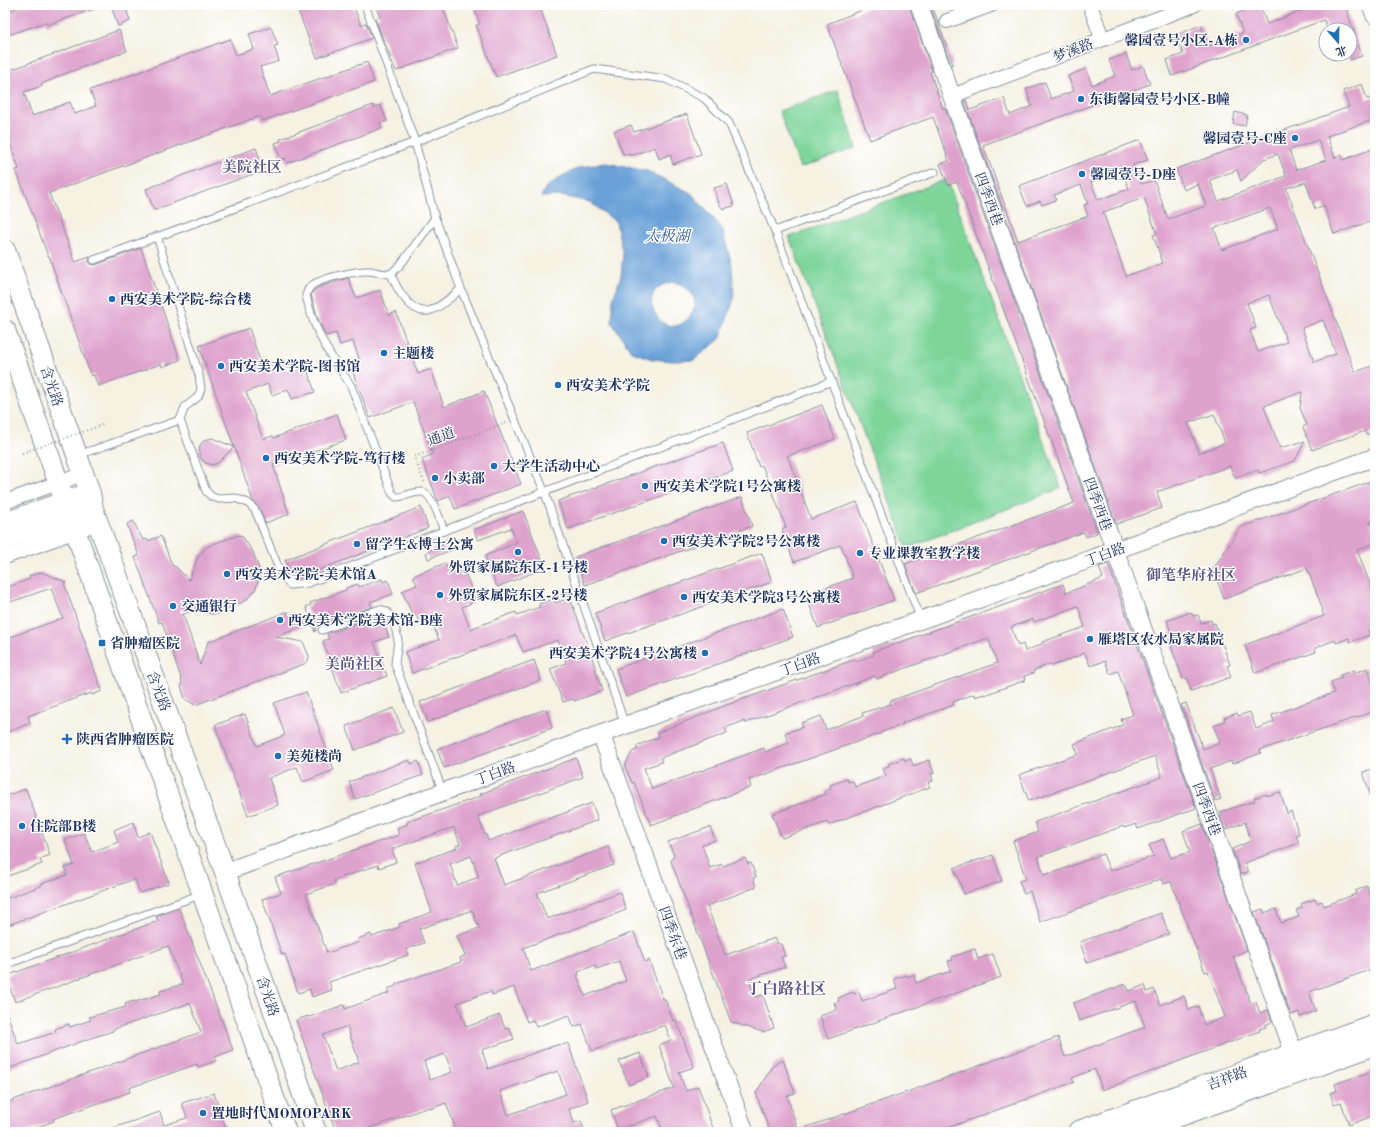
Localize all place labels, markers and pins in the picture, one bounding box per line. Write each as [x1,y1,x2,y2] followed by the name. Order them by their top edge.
[1124,33,1238,48] place label: 馨园壹号小区-A栋
[1241,35,1251,45] marker: 馨园壹号小区-A栋
[1089,91,1230,107] place label: 东街馨园壹号小区-B幢
[1076,94,1086,104] marker: 东街馨园壹号小区-B幢
[1203,130,1287,146] place label: 馨园壹号-C座
[1290,133,1300,143] marker: 馨园壹号-C座
[1090,166,1176,182] place label: 馨园壹号-D座
[1077,169,1087,179] marker: 馨园壹号-D座
[120,291,251,307] place label: 西安美术学院-综合楼
[107,294,117,304] marker: 西安美术学院-综合楼
[392,345,434,361] place label: 主题楼
[379,348,389,358] marker: 主题楼
[229,358,360,374] place label: 西安美术学院-图书馆
[216,361,226,371] marker: 西安美术学院-图书馆
[566,377,650,393] place label: 西安美术学院
[553,380,563,390] marker: 西安美术学院
[274,450,405,466] place label: 西安美术学院-笃行楼
[261,453,271,463] marker: 西安美术学院-笃行楼
[502,458,600,474] place label: 大学生活动中心
[489,461,499,471] marker: 大学生活动中心
[443,471,485,486] place label: 小卖部
[430,473,440,483] marker: 小卖部
[653,478,801,494] place label: 西安美术学院1号公寓楼
[640,481,650,491] marker: 西安美术学院1号公寓楼
[672,533,820,549] place label: 西安美术学院2号公寓楼
[365,536,474,552] place label: 留学生&博士公寓
[659,536,669,546] marker: 西安美术学院2号公寓楼
[352,539,362,549] marker: 留学生&博士公寓
[868,545,980,561] place label: 专业课教室教学楼
[513,547,523,557] marker: 外贸家属院东区-1号楼
[855,548,865,558] marker: 专业课教室教学楼
[448,559,588,575] place label: 外贸家属院东区-1号楼
[235,566,377,582] place label: 西安美术学院-美术馆A
[222,569,232,579] marker: 西安美术学院-美术馆A
[448,587,587,603] place label: 外贸家属院东区-2号楼
[692,589,840,605] place label: 西安美术学院3号公寓楼
[435,590,445,600] marker: 外贸家属院东区-2号楼
[679,592,689,602] marker: 西安美术学院3号公寓楼
[181,598,237,614] place label: 交通银行
[168,601,178,611] marker: 交通银行
[288,612,443,628] place label: 西安美术学院美术馆-B座
[275,615,285,625] marker: 西安美术学院美术馆-B座
[1098,631,1224,647] place label: 雁塔区农水局家属院
[1085,634,1095,644] marker: 雁塔区农水局家属院
[110,635,180,651] place label: 省肿瘤医院
[97,638,107,648] marker: 省肿瘤医院
[549,645,697,661] place label: 西安美术学院4号公寓楼
[700,648,710,658] marker: 西安美术学院4号公寓楼
[76,731,174,747] place label: 陕西省肿瘤医院
[61,733,73,745] marker: 陕西省肿瘤医院
[286,749,342,764] place label: 美苑楼尚
[273,751,283,761] marker: 美苑楼尚
[30,819,96,834] place label: 住院部B楼
[17,821,27,831] marker: 住院部B楼
[211,1105,352,1121] place label: 置地时代MOMOPARK
[198,1108,208,1118] marker: 置地时代MOMOPARK

